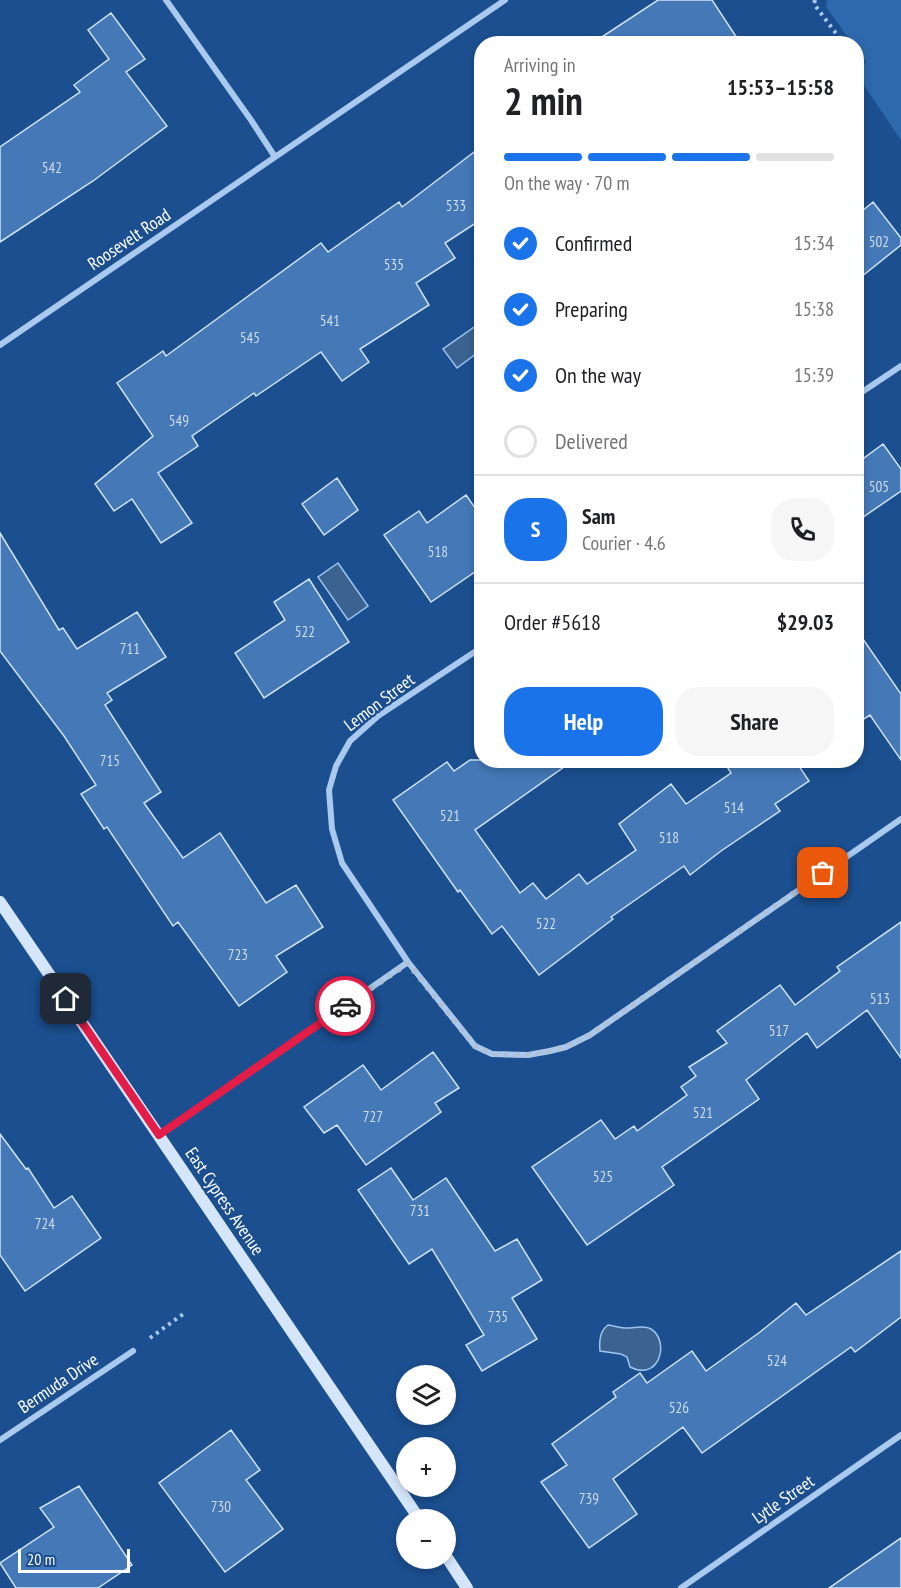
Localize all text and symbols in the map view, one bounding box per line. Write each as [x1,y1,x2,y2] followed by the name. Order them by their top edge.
[504,52,576,78] text: Arriving in
[727,73,834,101] text: 15:53–15:58
[504,75,583,126] text: 2 min
[42,158,62,177] house number: 542
[504,170,630,196] text: On the way · 70 m
[446,196,466,215] house number: 533
[83,203,175,275] street label: Roosevelt Road
[504,227,537,260] icon: check
[555,229,632,257] text: Confirmed
[794,230,834,256] text: 15:34
[869,232,889,251] house number: 502
[384,255,404,274] house number: 535
[504,293,537,326] icon: check
[555,295,628,323] text: Preparing
[794,296,834,322] text: 15:38
[320,311,340,330] house number: 541
[240,328,260,347] house number: 545
[504,359,537,392] icon: check
[555,361,641,389] text: On the way
[794,362,834,388] text: 15:39
[169,411,189,430] house number: 549
[555,427,628,455] text: Delivered
[869,477,889,496] house number: 505
[771,498,834,561] button: phone
[582,502,615,530] text: Sam
[531,515,540,543] text: S
[582,530,666,556] text: Courier · 4.6
[428,542,448,561] house number: 518
[504,608,601,636] text: Order #5618
[777,608,834,636] text: $29.03
[295,622,315,641] house number: 522
[120,639,140,658] house number: 711
[339,668,419,736] street label: Lemon Street
[504,687,663,756] button: Help
[675,687,834,756] button: Share
[100,751,120,770] house number: 715
[724,798,744,817] house number: 514
[440,806,460,825] house number: 521
[659,828,679,847] house number: 518
[797,847,848,898] pin
[806,856,839,889] icon: bag
[536,914,556,933] house number: 522
[228,945,248,964] house number: 723
[40,973,91,1024] pin
[315,976,375,1036] courier
[49,982,82,1015] icon: home
[870,989,890,1008] house number: 513
[329,990,362,1023] icon: car
[769,1021,789,1040] house number: 517
[693,1103,713,1122] house number: 521
[363,1107,383,1126] house number: 727
[180,1143,270,1259] street label: East Cypress Avenue
[593,1167,613,1186] house number: 525
[410,1201,430,1220] house number: 731
[35,1214,55,1233] house number: 724
[488,1307,508,1326] house number: 735
[13,1348,103,1418] street label: Bermuda Drive
[767,1351,787,1370] house number: 524
[396,1365,456,1569] map controls
[396,1365,456,1425] button: layers
[669,1398,689,1417] house number: 526
[396,1437,456,1497] button: +
[748,1469,819,1529] street label: Lytle Street
[579,1489,599,1508] house number: 739
[211,1497,231,1516] house number: 730
[396,1509,456,1569] button: −
[18,1546,130,1574] scale bar
[27,1549,55,1569] text: 20 m

